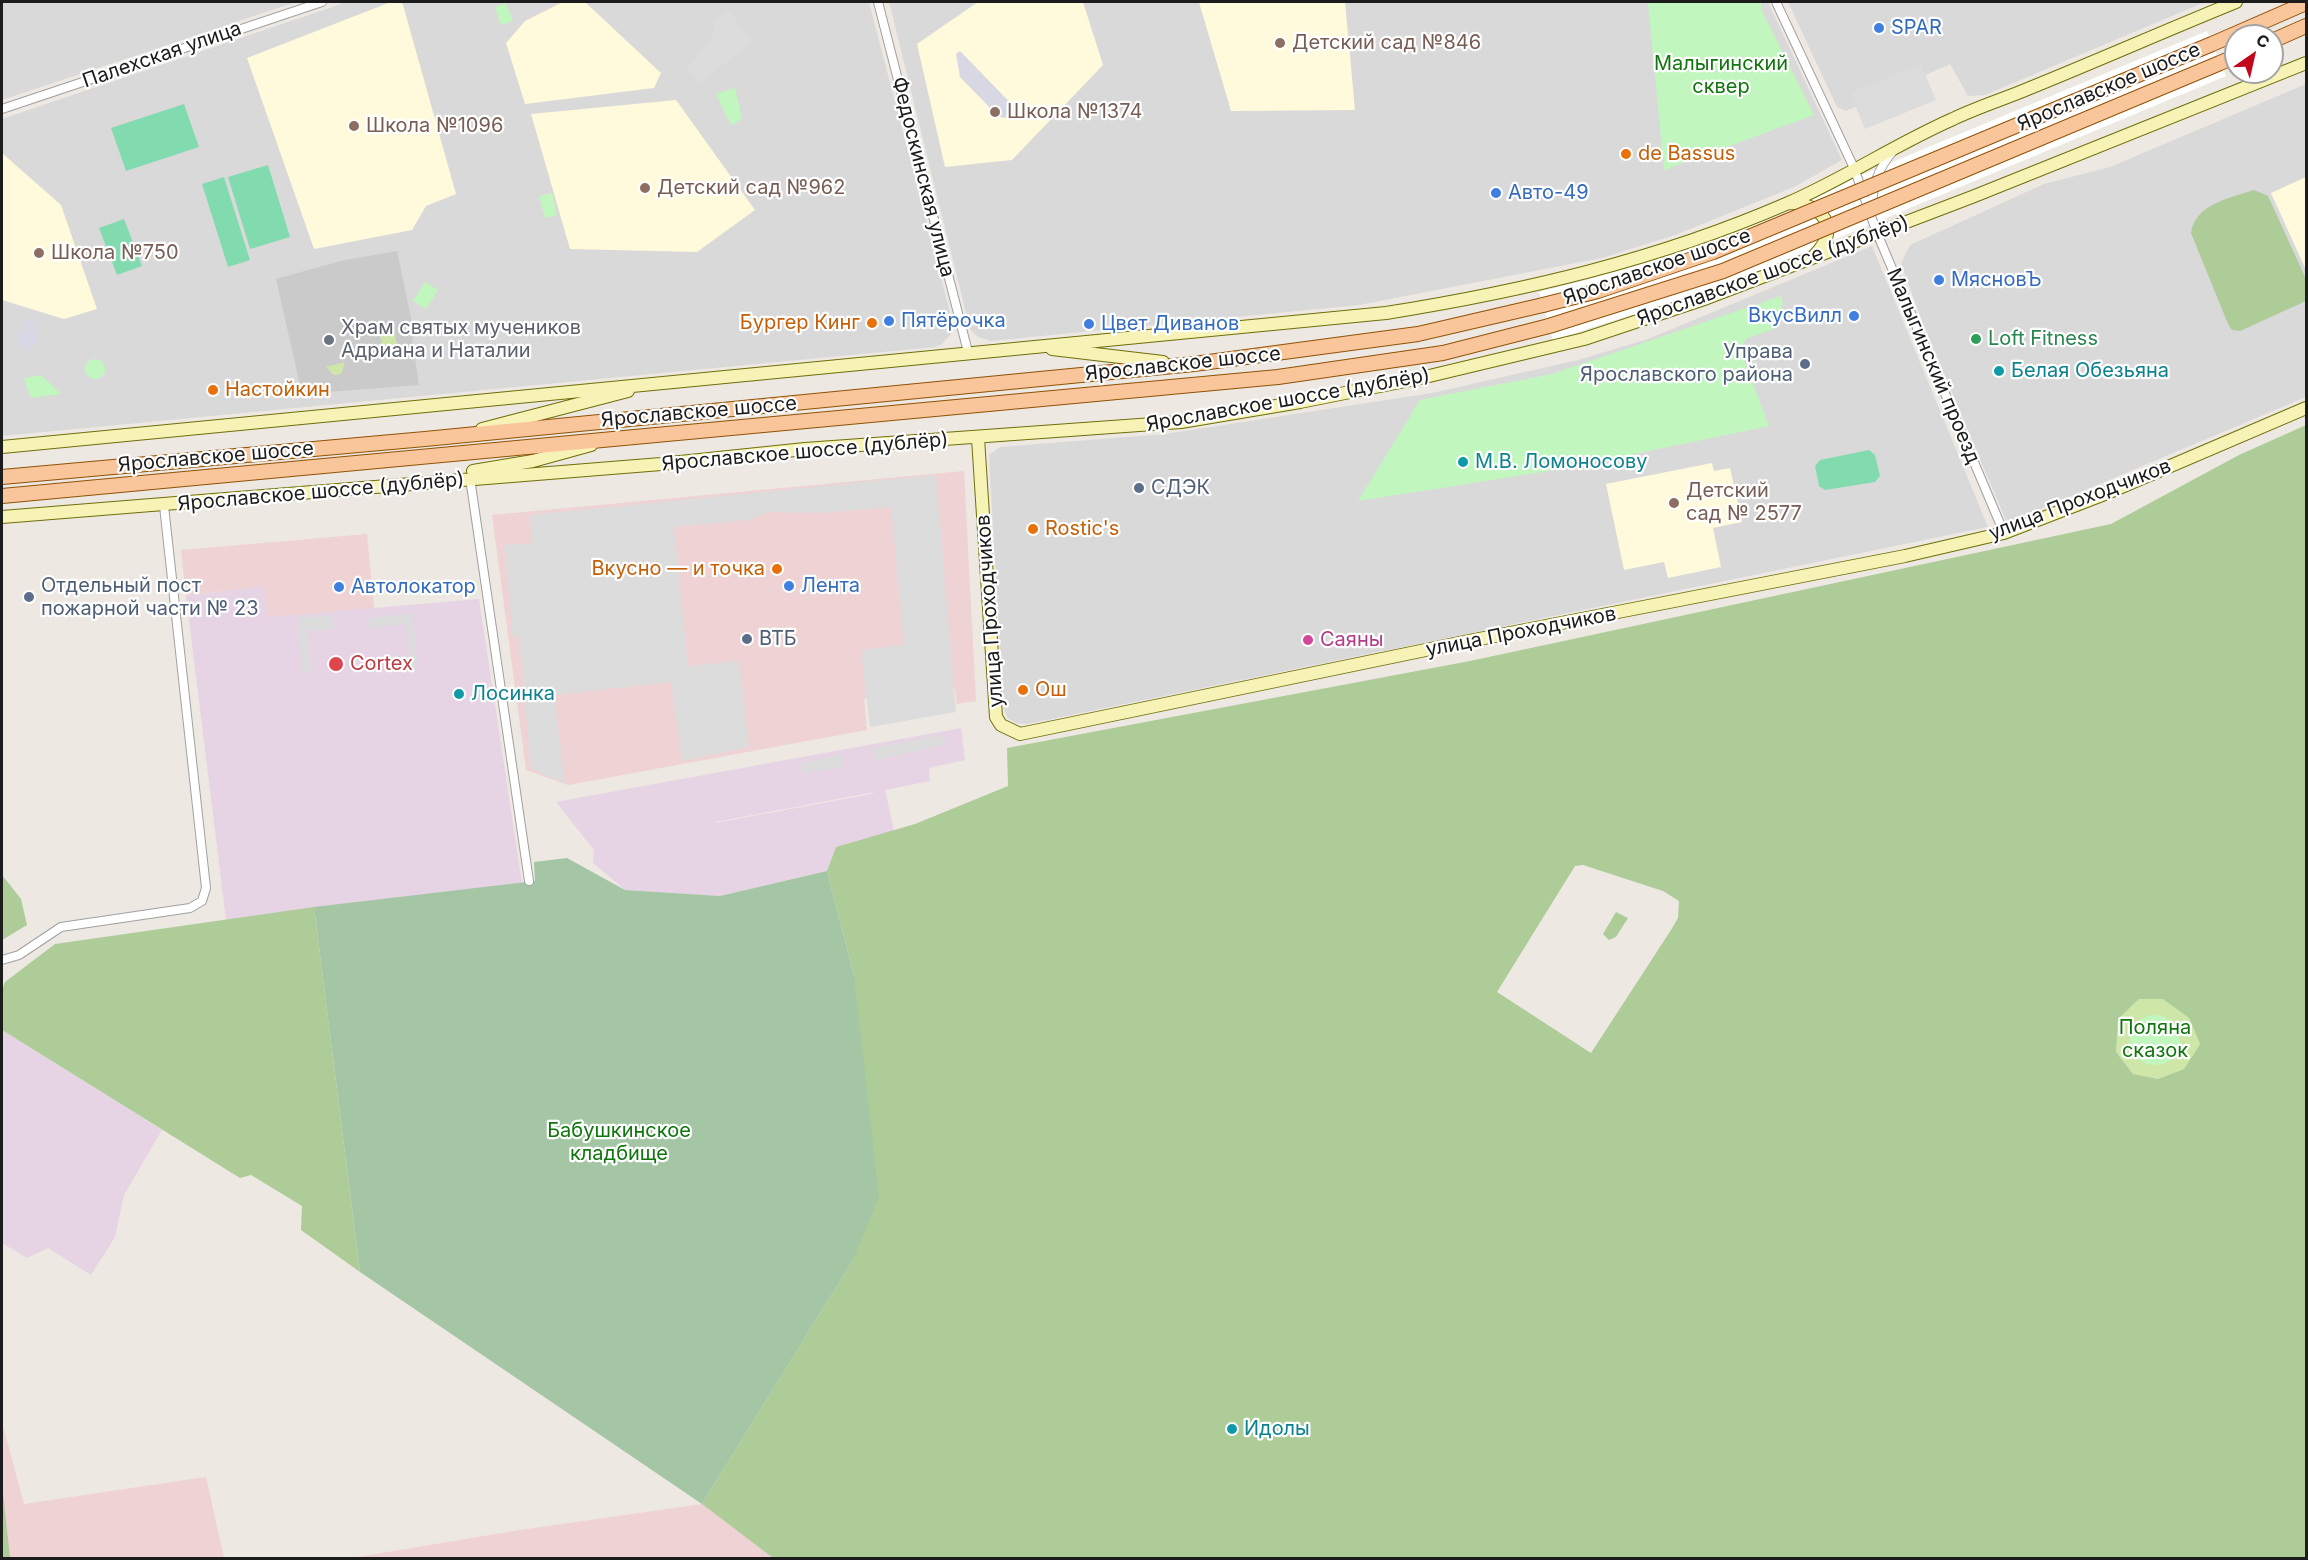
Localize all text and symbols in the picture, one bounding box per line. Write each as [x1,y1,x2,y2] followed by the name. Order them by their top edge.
[1891,16,1942,40] place label: SPAR
[79,17,245,93] street label: Палехская улица
[1872,21,1886,35] marker: SPAR
[2224,24,2284,84] north arrow
[2252,29,2273,52] text: С
[1292,31,1481,55] place label: Детский сад №846
[1273,36,1287,50] marker: Детский сад №846
[2014,38,2204,136] street label: Ярославское шоссе
[1654,52,1788,99] park label: Малыгинский сквер
[886,74,960,280] street label: Федоскинская улица
[1007,100,1142,124] place label: Школа №1374
[988,105,1002,119] marker: Школа №1374
[366,114,503,138] place label: Школа №1096
[347,119,361,133] marker: Школа №1096
[1638,142,1735,166] place label: de Bassus
[1619,147,1633,161] marker: de Bassus
[657,176,845,200] place label: Детский сад №962
[638,181,652,195] marker: Детский сад №962
[1508,181,1589,205] place label: Авто-49
[1489,186,1503,200] marker: Авто-49
[1634,211,1912,331] street label: Ярославское шоссе (дублёр)
[1560,224,1754,310] street label: Ярославское шоссе
[51,241,179,265] place label: Школа №750
[32,246,46,260] marker: Школа №750
[1881,265,1985,467] street label: Малыгинский проезд
[1951,268,2042,292] place label: МясновЪ
[1932,273,1946,287] marker: МясновЪ
[1748,304,1842,328] place label: ВкусВилл
[901,309,1006,333] place label: Пятёрочка
[1847,309,1861,323] marker: ВкусВилл
[740,311,860,335] place label: Бургер Кинг
[1101,312,1239,336] place label: Цвет Диванов
[882,314,896,328] marker: Пятёрочка
[341,316,581,363] place label: Храм святых мучеников Адриана и Наталии
[865,316,879,330] marker: Бургер Кинг
[1082,317,1096,331] marker: Цвет Диванов
[1988,327,2098,351] place label: Loft Fitness
[1969,332,1983,346] marker: Loft Fitness
[322,333,336,347] marker: Храм святых мучеников Адриана и Наталии
[1580,340,1793,387] place label: Управа Ярославского района
[1084,342,1282,386] street label: Ярославское шоссе
[1798,357,1812,371] marker: Управа Ярославского района
[2011,359,2169,383] place label: Белая Обезьяна
[1144,363,1432,437] street label: Ярославское шоссе (дублёр)
[1992,364,2006,378] marker: Белая Обезьяна
[225,378,330,402] place label: Настойкин
[206,383,220,397] marker: Настойкин
[600,391,798,433] street label: Ярославское шоссе
[661,428,949,476] street label: Ярославское шоссе (дублёр)
[117,436,315,478] street label: Ярославское шоссе
[1475,450,1647,474] place label: М.В. Ломоносову
[1986,454,2174,546] street label: улица Проходчиков
[1456,455,1470,469] marker: М.В. Ломоносову
[177,468,465,516] street label: Ярославское шоссе (дублёр)
[1151,476,1210,500] place label: СДЭК
[1686,479,1802,526] place label: Детский сад № 2577
[1132,481,1146,495] marker: СДЭК
[1667,496,1681,510] marker: Детский сад № 2577
[971,514,1009,708] street label: улица Проходчиков
[1045,517,1119,541] place label: Rostic's
[1026,522,1040,536] marker: Rostic's
[591,557,765,581] place label: Вкусно — и точка
[770,562,784,576] marker: Вкусно — и точка
[41,574,259,621] place label: Отдельный пост пожарной части № 23
[801,574,860,598] place label: Лента
[351,575,476,599] place label: Автолокатор
[782,579,796,593] marker: Лента
[332,580,346,594] marker: Автолокатор
[22,590,36,604] marker: Отдельный пост пожарной части № 23
[1424,602,1618,662] street label: улица Проходчиков
[759,627,797,651] place label: ВТБ
[1320,628,1383,652] place label: Саяны
[740,632,754,646] marker: ВТБ
[1301,633,1315,647] marker: Саяны
[350,652,413,676] place label: Cortex
[327,655,345,673] marker: Cortex
[1035,678,1067,702] place label: Ош
[471,682,555,706] place label: Лосинка
[1016,683,1030,697] marker: Ош
[452,687,466,701] marker: Лосинка
[2119,1016,2191,1063] park label: Поляна сказок
[547,1119,691,1166] park label: Бабушкинское кладбище
[1244,1417,1310,1441] place label: Идолы
[1225,1422,1239,1436] marker: Идолы

